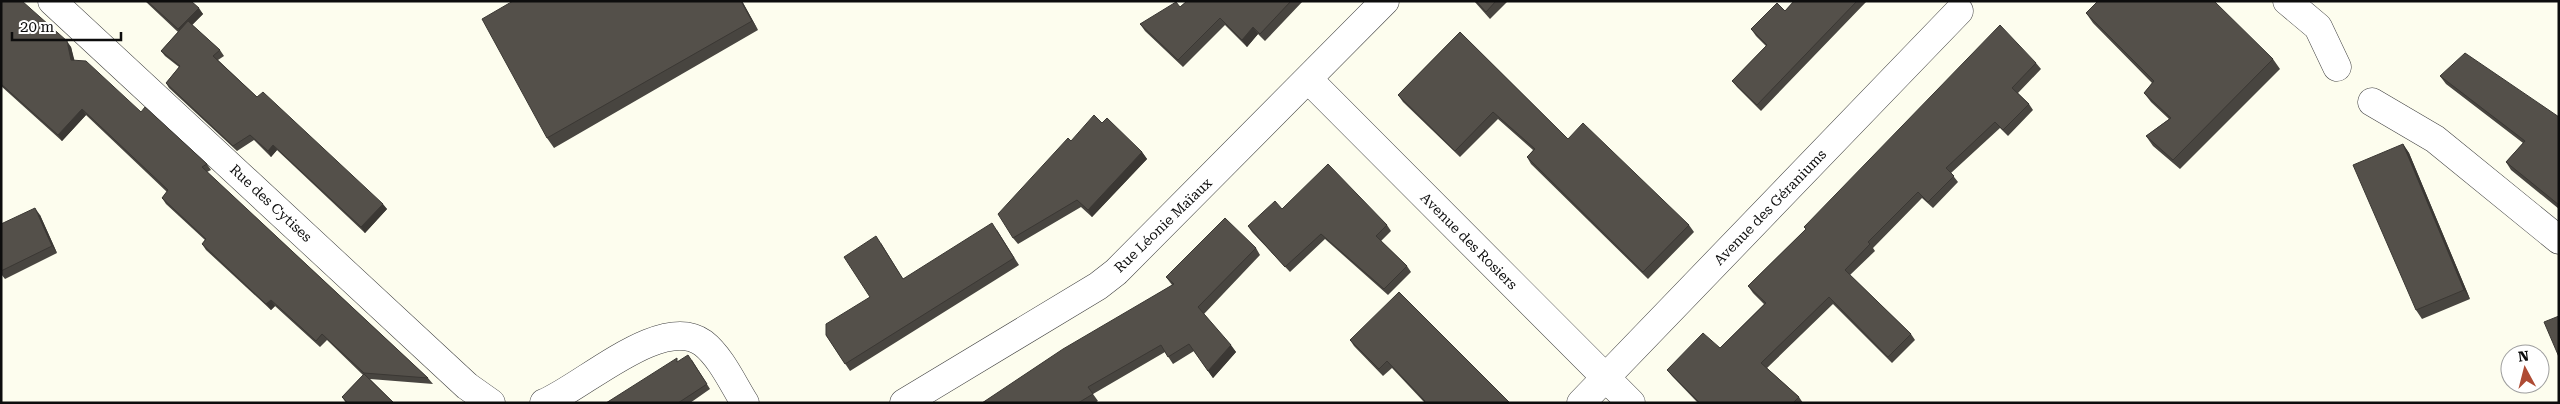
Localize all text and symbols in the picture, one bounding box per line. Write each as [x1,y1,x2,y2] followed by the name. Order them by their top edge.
[12,10,121,42] scale bar
[20,18,55,36] text: 20 m
[1711,146,1830,268] street label: Avenue des Géraniums
[227,161,315,245] street label: Rue des Cytises
[1111,174,1215,276] street label: Rue Léonie Maïaux
[1417,189,1521,293] street label: Avenue des Rosiers
[2500,344,2550,394] north arrow
[2517,347,2530,365] text: N

